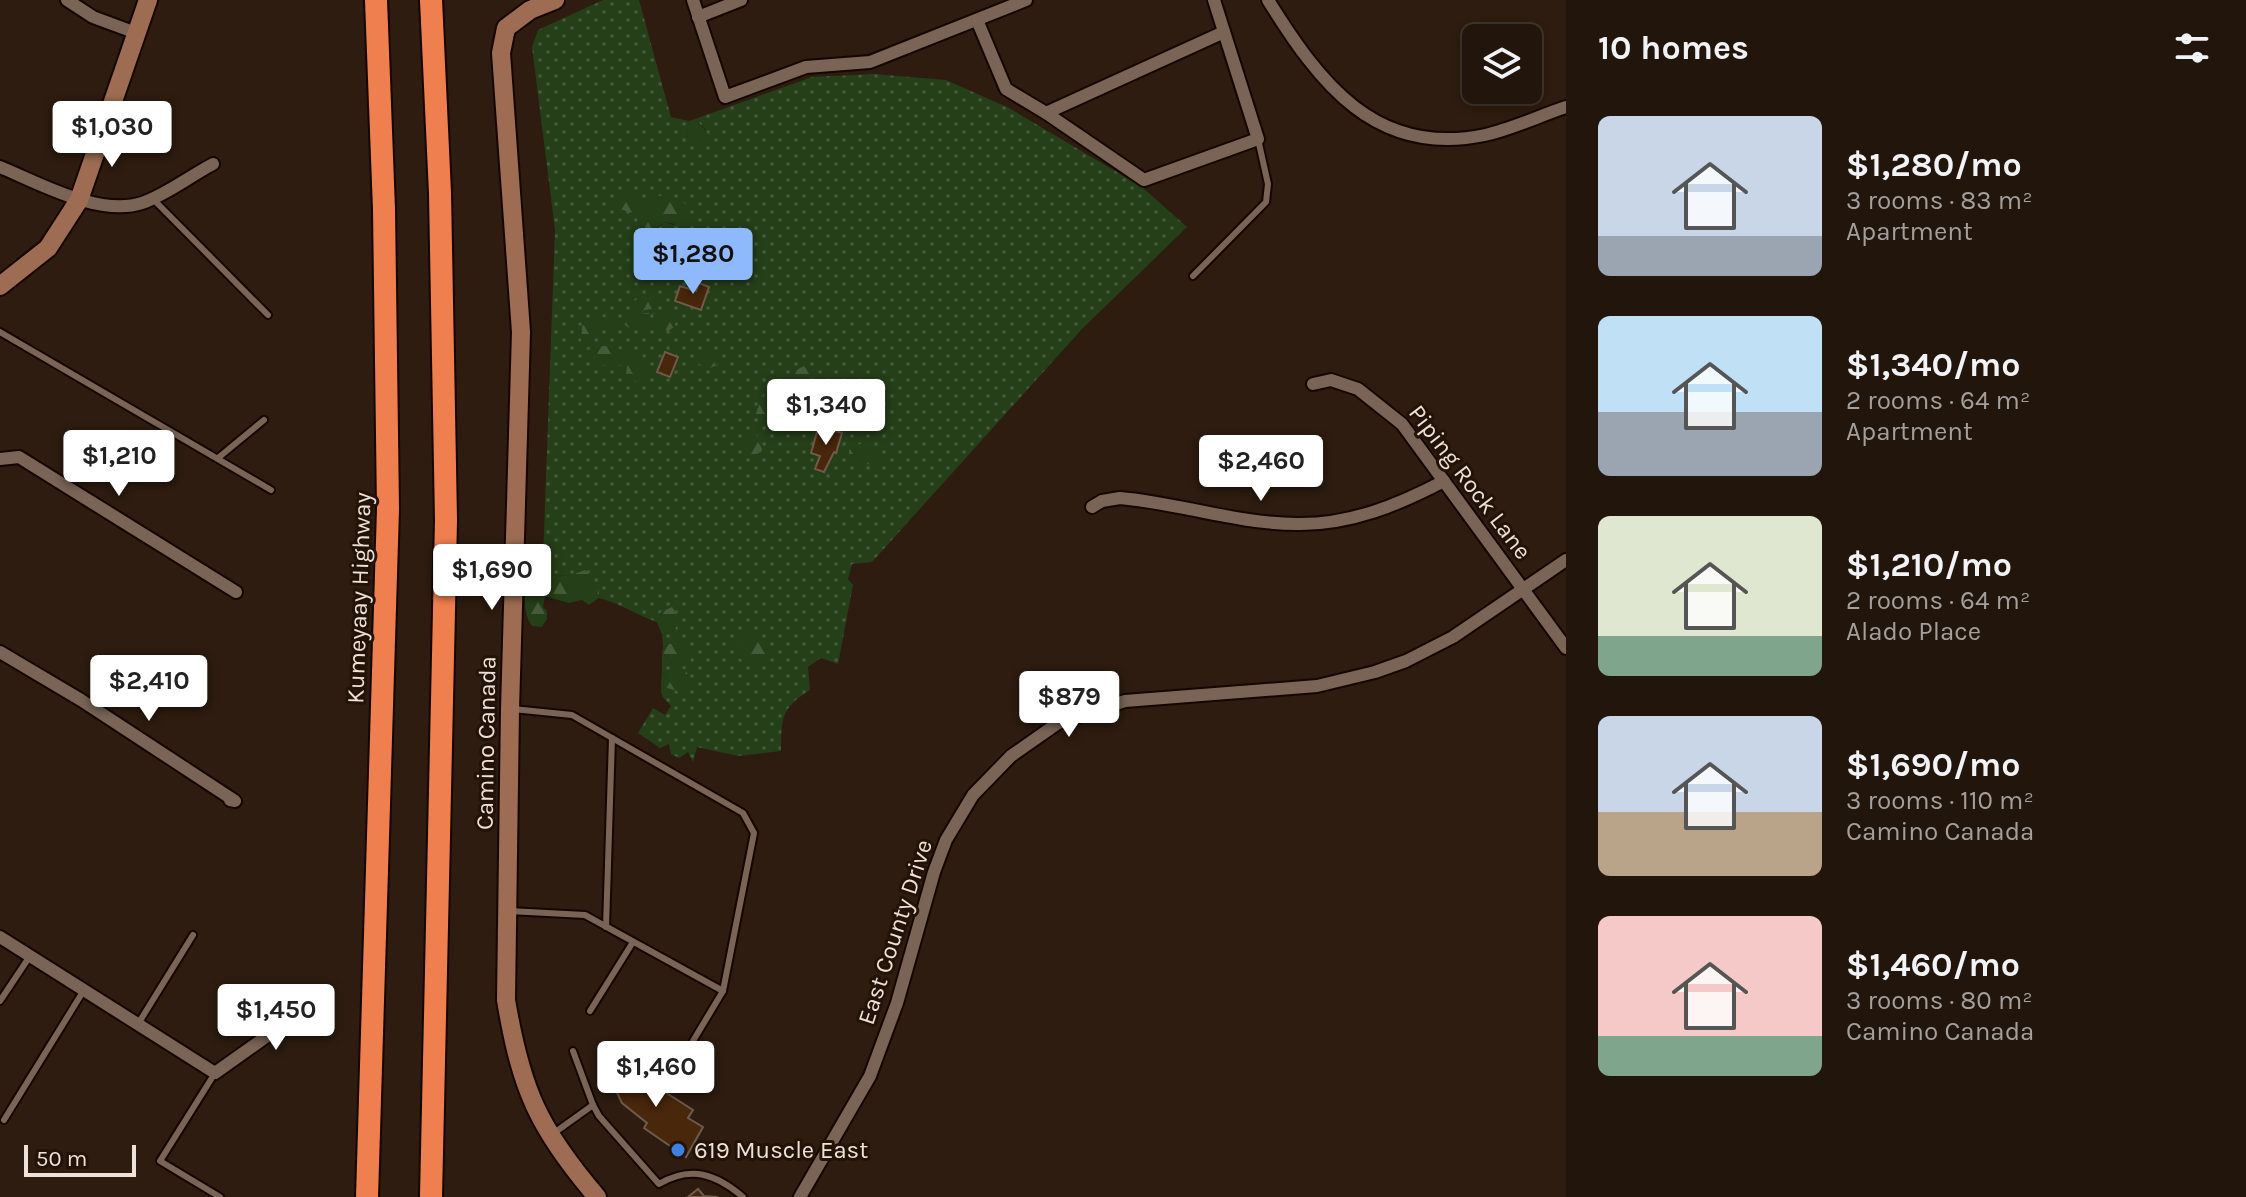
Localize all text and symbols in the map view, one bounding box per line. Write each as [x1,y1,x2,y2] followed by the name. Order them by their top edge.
[1462,24,1542,104] map controls
[1462,24,1542,104] button: layers
[2170,26,2214,70] icon: filters
[1598,28,1749,68] text: 10 homes
[47,101,177,169] pin: $1,030
[71,111,153,142] text: $1,030
[1846,145,2022,185] text: $1,280/mo
[1662,148,1758,244] icon: home
[1846,185,2033,216] text: 3 rooms · 83 m²
[1846,216,1973,247] text: Apartment
[628,228,758,296] pin: $1,280
[652,238,734,269] text: $1,280
[1846,345,2021,385] text: $1,340/mo
[1662,348,1758,444] icon: home
[761,379,891,447] pin: $1,340
[1846,385,2030,416] text: 2 rooms · 64 m²
[785,389,867,420] text: $1,340
[1403,399,1537,565] street label: Piping Rock Lane
[1846,416,1973,447] text: Apartment
[54,430,184,498] pin: $1,210
[1196,435,1326,503] pin: $2,460
[81,440,157,471] text: $1,210
[1217,445,1305,476] text: $2,460
[341,492,377,704] street label: Kumeyaay Highway
[427,544,557,612] pin: $1,690
[1846,545,2012,585] text: $1,210/mo
[1662,548,1758,644] icon: home
[451,554,533,585] text: $1,690
[1846,585,2030,616] text: 2 rooms · 64 m²
[1846,616,1981,647] text: Alado Place
[84,655,214,723] pin: $2,410
[470,656,502,830] street label: Camino Canada
[108,665,190,696] text: $2,410
[1022,671,1116,739] pin: $879
[1037,681,1101,712] text: $879
[1846,745,2021,785] text: $1,690/mo
[1662,748,1758,844] icon: home
[1846,785,2034,816] text: 3 rooms · 110 m²
[1846,816,2034,847] text: Camino Canada
[852,836,938,1028] street label: East County Drive
[1846,945,2020,985] text: $1,460/mo
[1662,948,1758,1044] icon: home
[211,984,341,1052] pin: $1,450
[1846,985,2033,1016] text: 3 rooms · 80 m²
[236,994,316,1025] text: $1,450
[1846,1016,2034,1047] text: Camino Canada
[591,1041,721,1109] pin: $1,460
[615,1051,697,1082] text: $1,460
[694,1136,868,1164] place label: 619 Muscle East
[24,1141,136,1177] scale bar
[669,1141,687,1159] marker: 619 Muscle East
[36,1146,87,1172] text: 50 m

